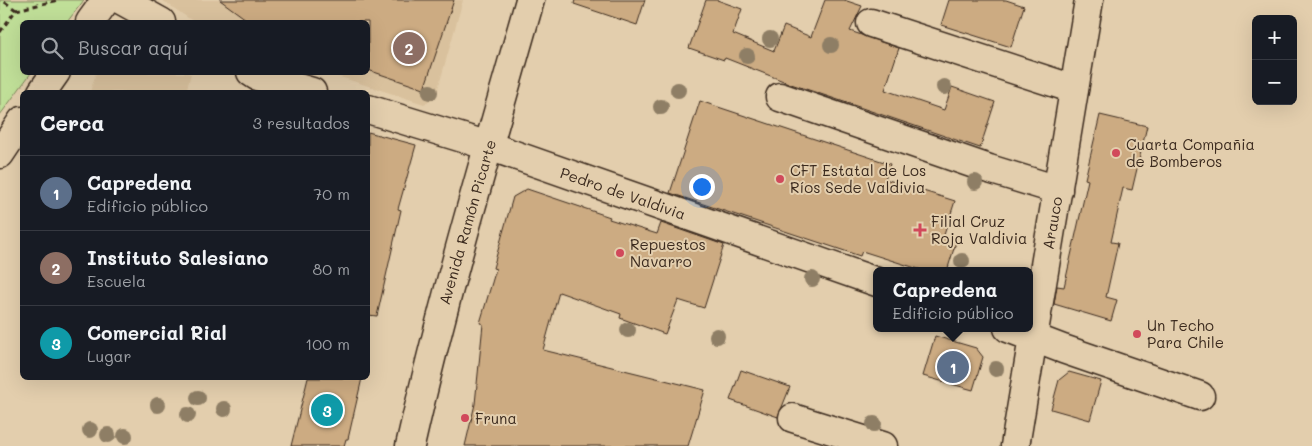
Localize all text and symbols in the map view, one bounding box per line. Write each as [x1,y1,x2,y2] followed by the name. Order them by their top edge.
[1252,15,1297,105] map controls
[1252,15,1297,60] button: +
[20,20,370,75] search box
[393,29,425,67] pin: 2
[38,34,66,62] icon: search
[78,35,188,60] text: Buscar aquí
[1252,60,1297,105] button: −
[40,109,105,136] text: Cerca
[253,112,350,133] text: 3 resultados
[1126,134,1255,171] place label: Cuarta Compañia de Bomberos
[434,137,500,307] street label: Avenida Ramón Picarte
[1110,147,1122,159] marker: Cuarta Compañia de Bomberos
[790,160,926,197] place label: CFT Estatal de Los Ríos Sede Valdivia
[558,162,688,224] street label: Pedro de Valdivia
[87,170,192,195] text: Capredena
[774,173,786,185] marker: CFT Estatal de Los Ríos Sede Valdivia
[689,174,715,200] your location
[52,183,60,204] text: 1
[313,183,350,204] text: 70 m
[87,195,208,216] text: Edificio público
[1038,195,1066,251] street label: Arauco
[931,211,1027,248] place label: Filial Cruz Roja Valdivia
[913,223,927,237] marker: Filial Cruz Roja Valdivia
[630,234,706,271] place label: Repuestos Navarro
[87,245,268,270] text: Instituto Salesiano
[614,247,626,259] marker: Repuestos Navarro
[52,258,60,279] text: 2
[313,258,350,279] text: 80 m
[873,267,1033,332] popup
[87,270,146,291] text: Escuela
[893,277,997,302] text: Capredena
[893,302,1013,323] text: Edificio público
[1147,315,1224,352] place label: Un Techo Para Chile
[87,320,227,345] text: Comercial Rial
[1131,328,1143,340] marker: Un Techo Para Chile
[51,333,61,354] text: 3
[305,333,350,354] text: 100 m
[87,345,131,366] text: Lugar
[937,348,969,386] pin: 1
[311,391,343,429] pin: 3
[475,408,517,428] place label: Fruna
[459,412,471,424] marker: Fruna

